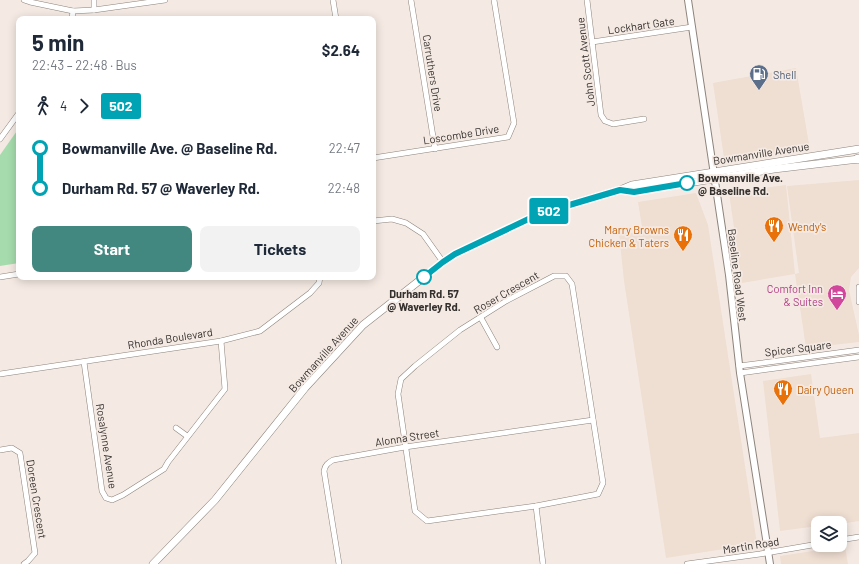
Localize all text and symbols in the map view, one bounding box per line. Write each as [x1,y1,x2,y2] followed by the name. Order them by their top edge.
[607,14,675,36] street label: Lockhart Gate
[573,17,597,107] street label: John Scott Avenue
[32,29,84,55] text: 5 min
[420,34,446,113] street label: Carruthers Drive
[322,41,360,59] text: $2.64
[32,57,137,73] text: 22:43 – 22:48 · Bus
[748,63,770,91] fuel station icon: Shell
[773,68,796,81] place label: Shell
[32,95,54,117] icon: walk
[73,95,95,117] icon: forward
[109,97,133,114] text: 502
[60,98,67,114] text: 4
[422,122,500,146] street label: Loscombe Drive
[62,139,278,157] text: Bowmanville Ave. @ Baseline Rd.
[712,139,810,167] street label: Bowmanville Avenue
[329,140,360,156] text: 22:47
[698,171,783,197] place label: Bowmanville Ave. @ Baseline Rd.
[679,175,695,191] marker: Bowmanville Ave. @ Baseline Rd.
[62,179,260,197] text: Durham Rd. 57 @ Waverley Rd.
[328,180,360,196] text: 22:48
[526,198,572,224] line badge: 502
[537,202,561,219] text: 502
[763,215,785,243] restaurant icon: Wendy's
[788,220,826,233] place label: Wendy's
[589,223,669,249] place label: Marry Browns Chicken & Taters
[672,224,694,252] restaurant icon: Marry Browns Chicken & Taters
[32,226,192,272] button: Start
[200,226,360,272] button: Tickets
[726,228,750,322] street label: Baseline Road West
[471,268,541,316] street label: Roser Crescent
[416,269,432,285] marker: Durham Rd. 57 @ Waverley Rd.
[767,282,823,308] place label: Comfort Inn & Suites
[826,283,848,311] hotel icon: Comfort Inn & Suites
[387,287,461,313] place label: Durham Rd. 57 @ Waverley Rd.
[286,313,360,394] street label: Bowmanville Avenue
[127,325,213,351] street label: Rhonda Boulevard
[764,337,832,359] street label: Spicer Square
[772,378,794,406] restaurant icon: Dairy Queen
[797,383,854,396] place label: Dairy Queen
[94,403,120,490] street label: Rosalynne Avenue
[374,426,440,448] street label: Alonna Street
[24,459,50,539] street label: Doreen Crescent
[811,516,847,552] map controls
[811,516,847,552] button: layers
[722,534,780,556] street label: Martin Road

